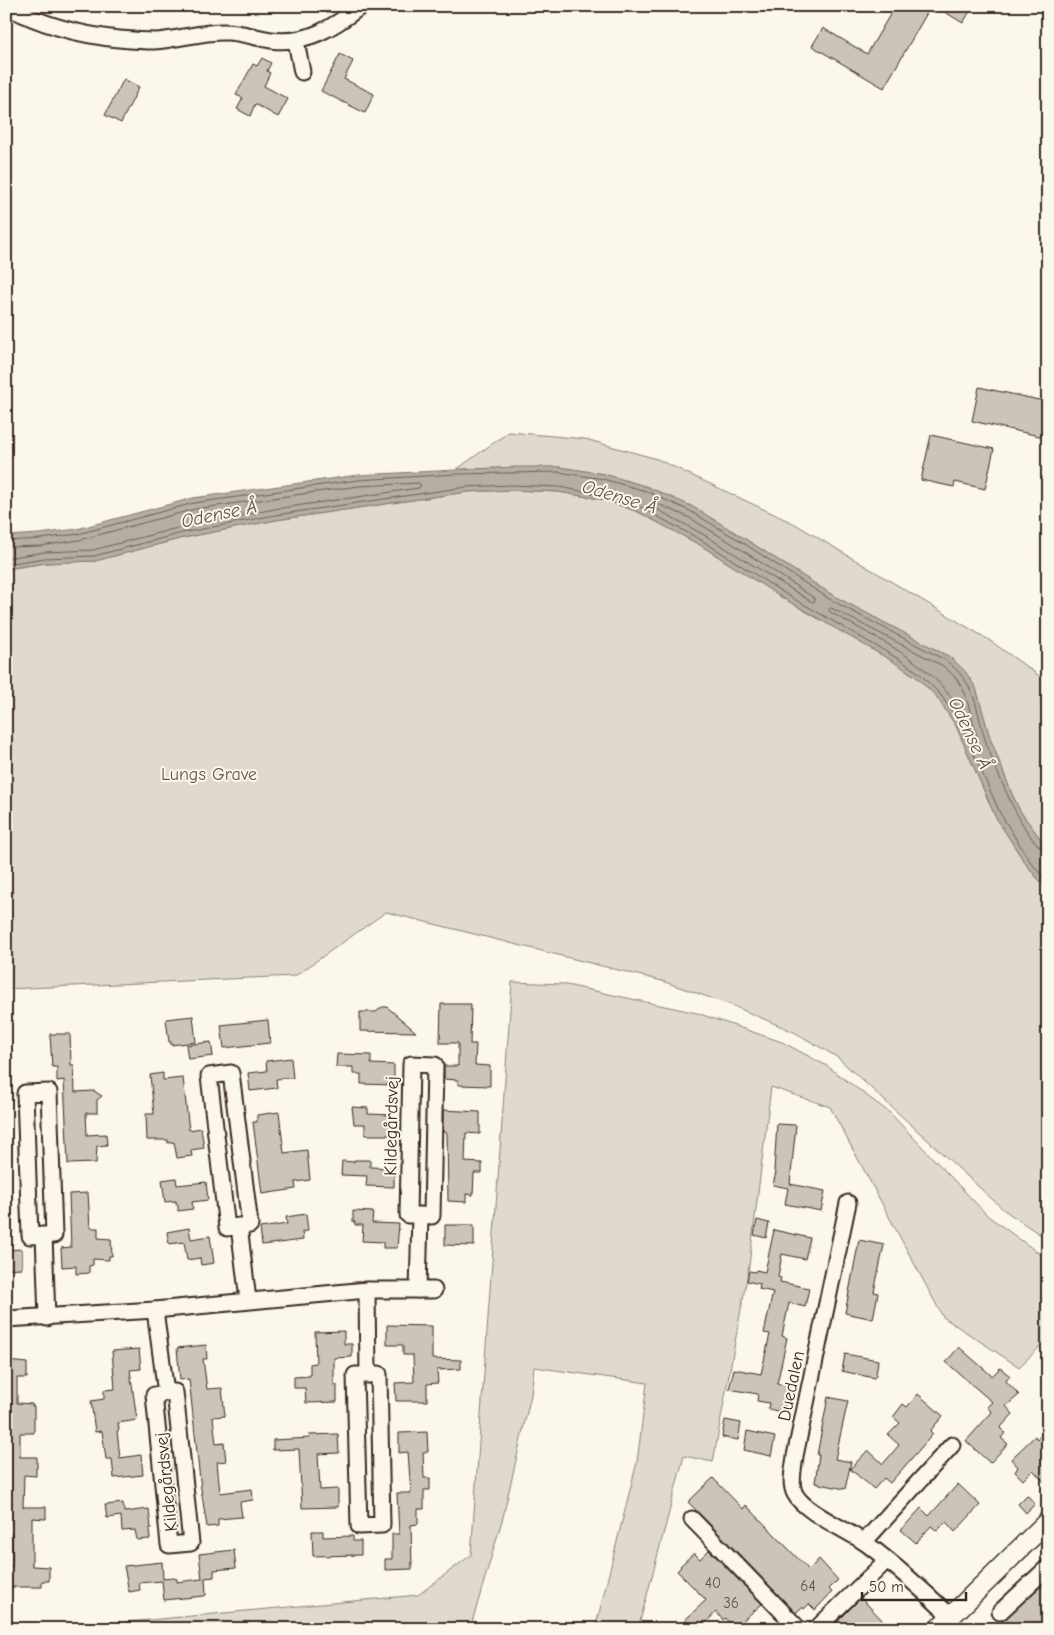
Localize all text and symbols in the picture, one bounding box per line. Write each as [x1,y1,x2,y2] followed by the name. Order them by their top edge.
[580,473,660,519] water label: Odense Å
[179,493,259,533] water label: Odense Å
[944,693,998,773] water label: Odense Å
[161,764,257,785] park label: Lungs Grave
[380,1076,403,1176] street label: Kildegårdsvej
[774,1349,809,1423] street label: Duedalen
[151,1431,182,1533] street label: Kildegårdsvej
[862,1570,965,1602] scale bar
[705,1574,721,1592] house number: 40
[800,1577,816,1595] house number: 64
[869,1578,904,1596] text: 50 m
[723,1594,739,1612] house number: 36

